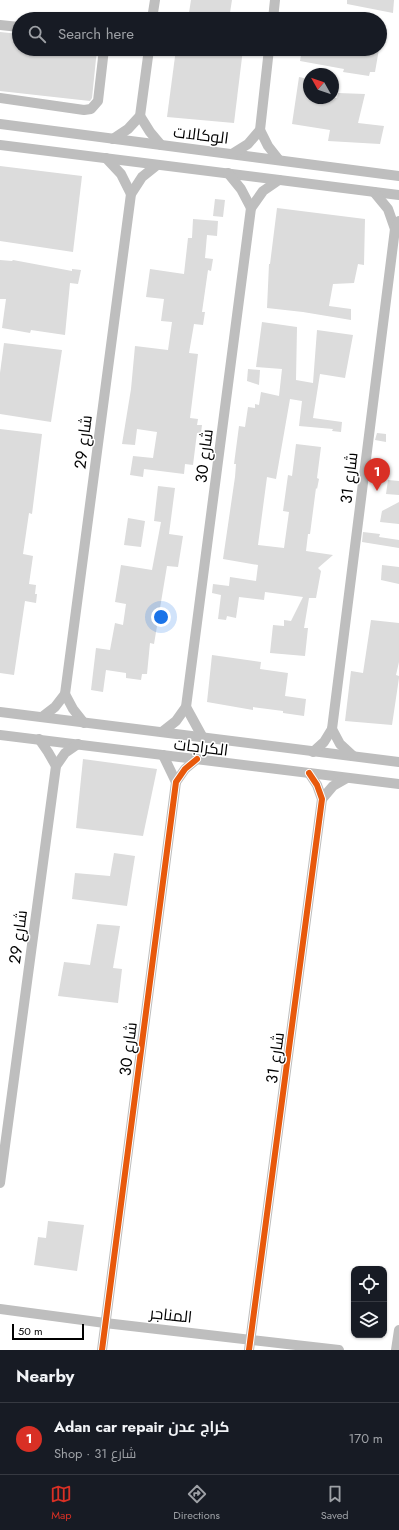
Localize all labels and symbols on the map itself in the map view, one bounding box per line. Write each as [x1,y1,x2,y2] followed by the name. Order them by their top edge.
[303,68,339,104] north arrow
[172,120,230,150] street label: الوكالات
[68,414,98,470] street label: شارع 29
[189,428,219,484] street label: شارع 30
[334,451,364,505] street label: شارع 31
[364,458,390,491] pin: 1
[151,607,171,627] your location
[173,732,229,762] street label: الكراجات
[3,909,33,965] street label: شارع 29
[113,1021,143,1077] street label: شارع 30
[260,1031,290,1085] street label: شارع 31
[148,1301,193,1329] street label: المناجر
[12,1322,84,1341] scale bar

